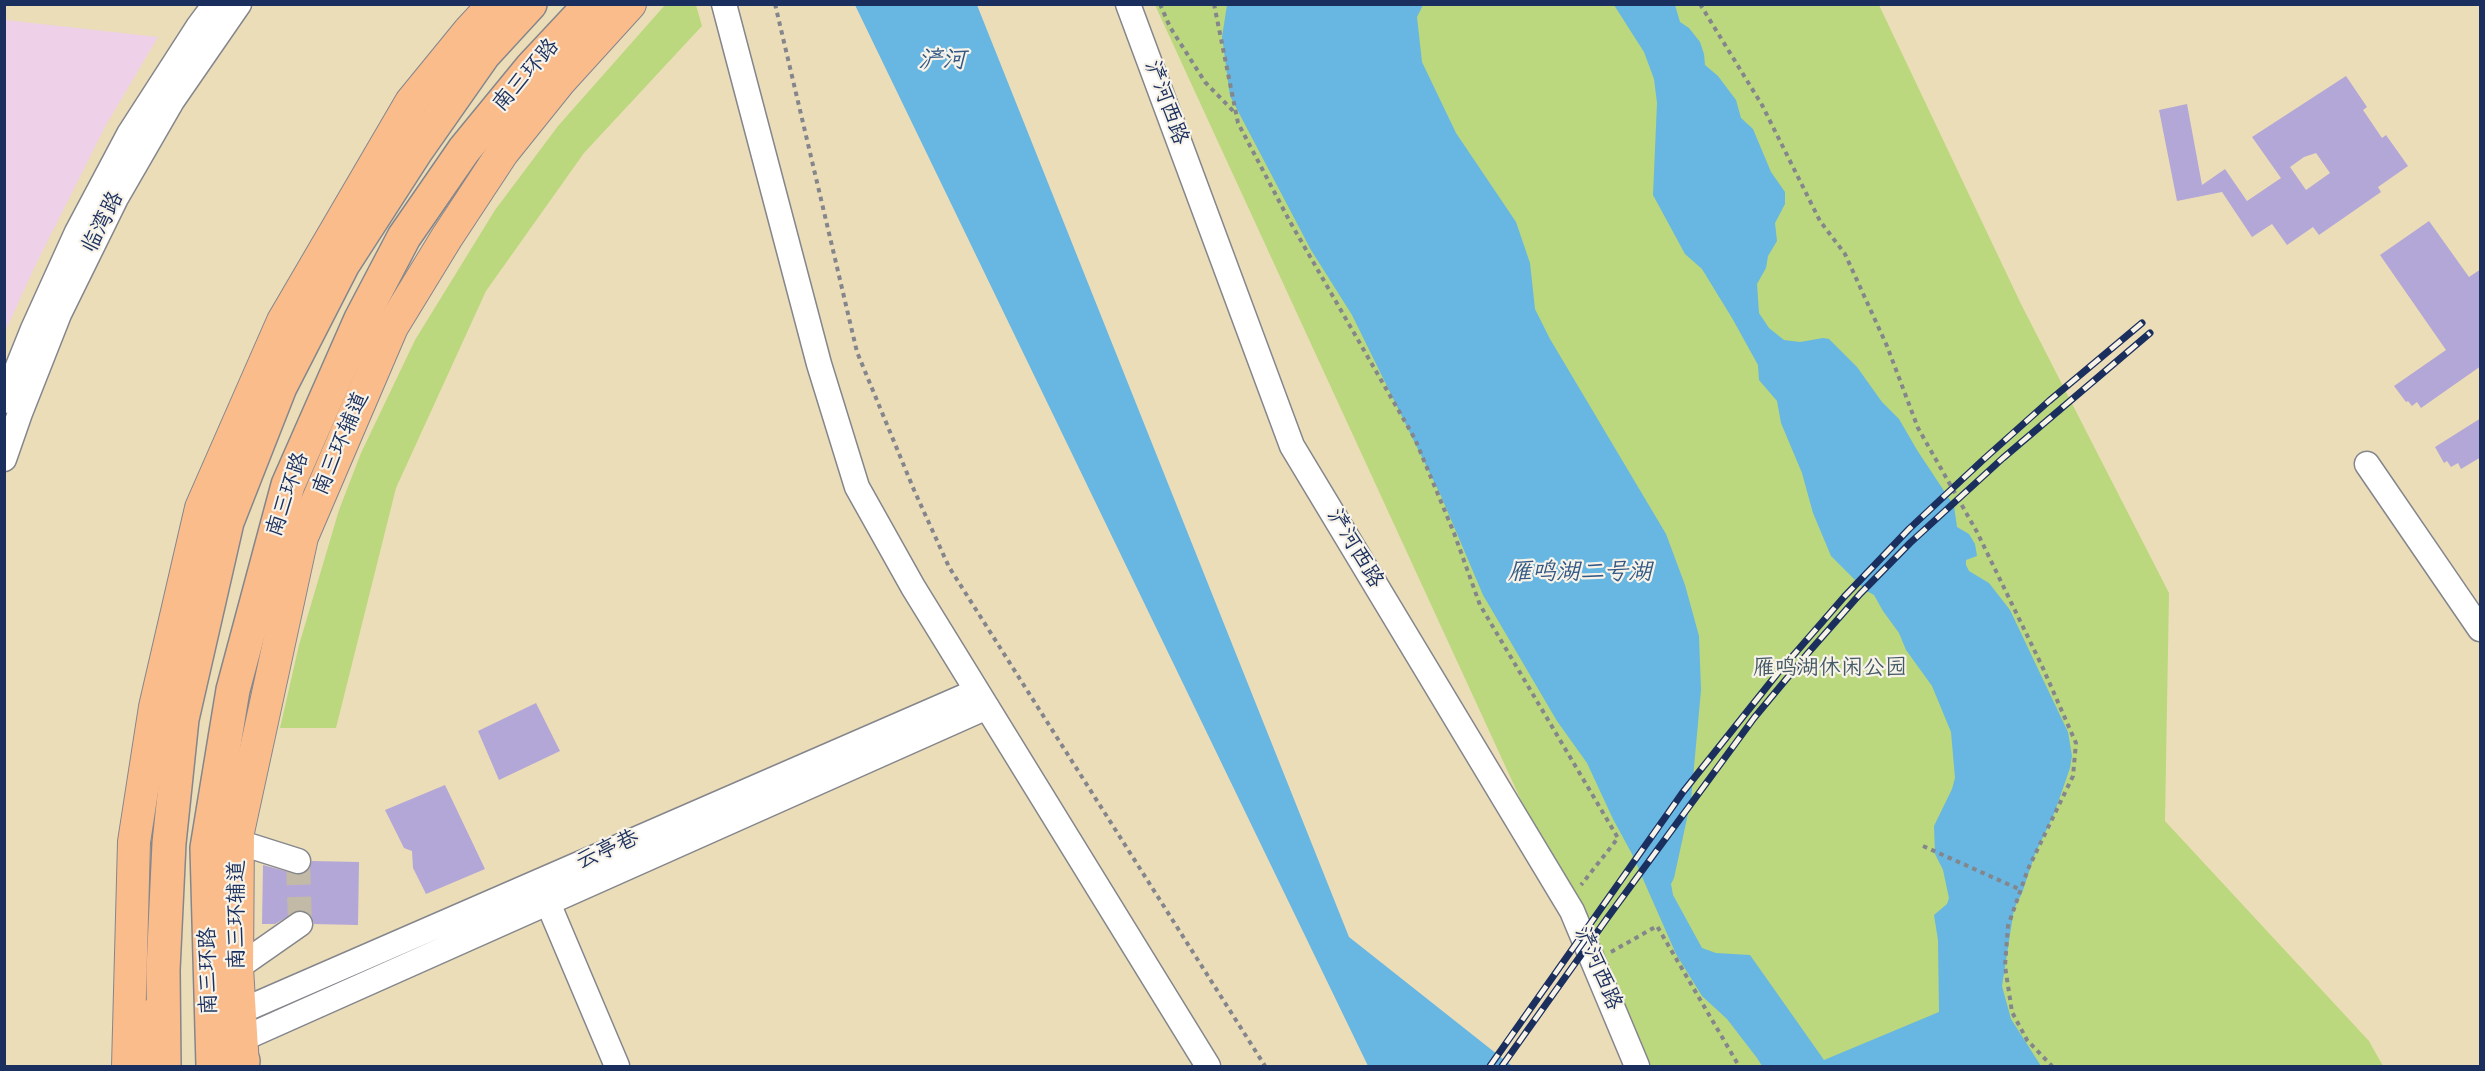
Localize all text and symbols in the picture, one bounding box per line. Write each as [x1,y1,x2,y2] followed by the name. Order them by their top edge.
[488,34,566,118] street label: 南三环路
[918,48,966,76] water label: 浐河
[1138,57,1192,149] street label: 浐河西路
[77,188,131,258] street label: 临湾路
[308,388,376,500] street label: 南三环辅道
[262,449,316,541] street label: 南三环路
[1320,504,1388,594] street label: 浐河西路
[1508,560,1652,588] water label: 雁鸣湖二号湖
[1753,656,1907,682] park label: 雁鸣湖休闲公园
[572,826,644,876] street label: 云亭巷
[225,860,251,970] street label: 南三环辅道
[1568,923,1626,1015] street label: 浐河西路
[196,927,224,1015] street label: 南三环路

